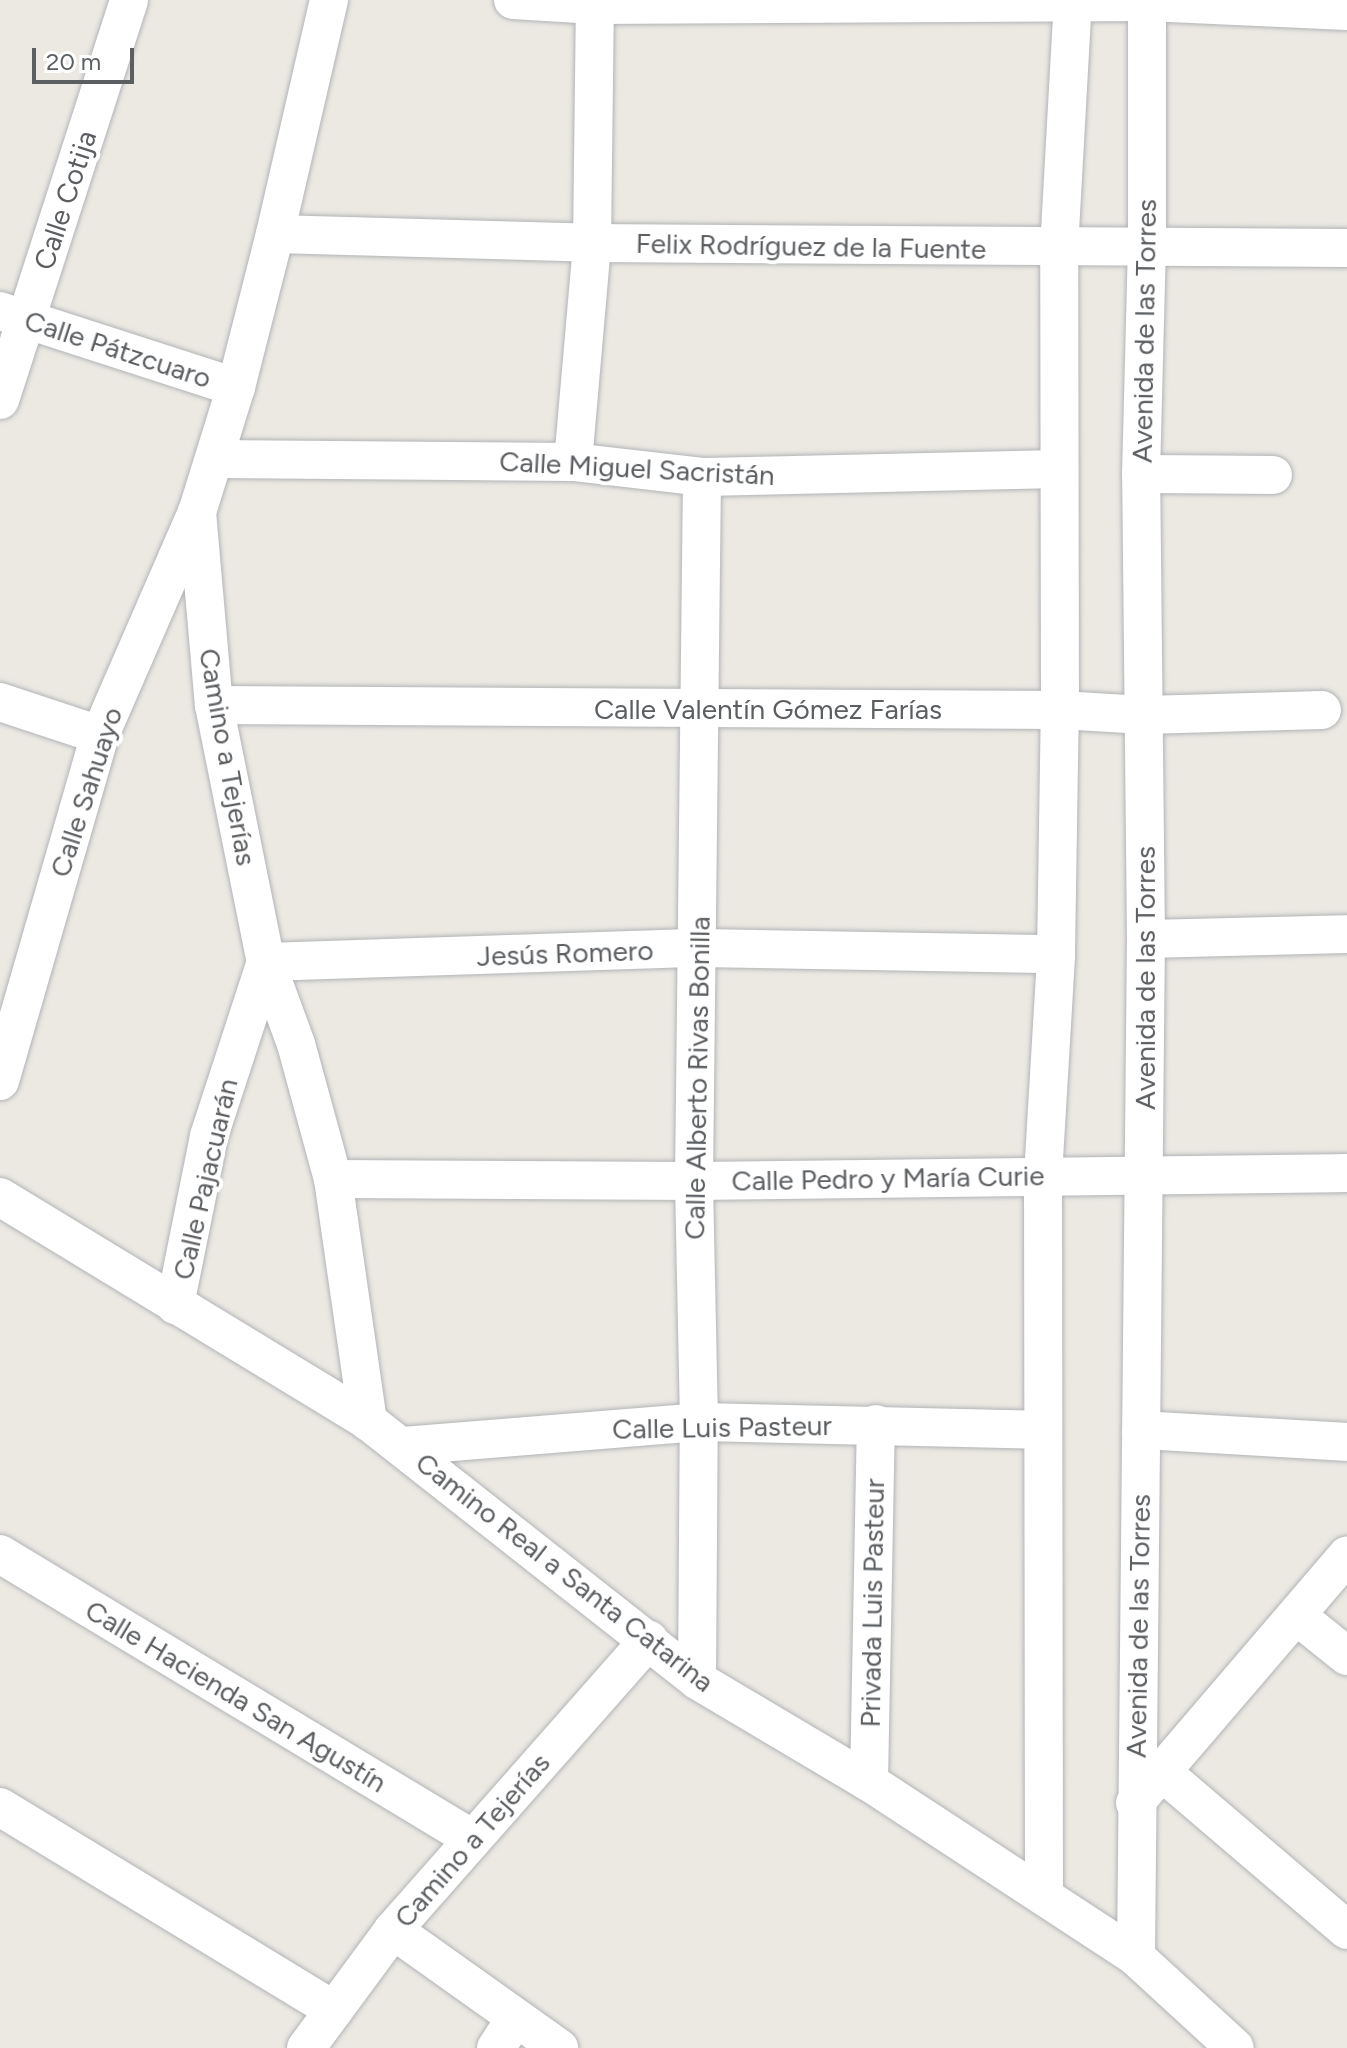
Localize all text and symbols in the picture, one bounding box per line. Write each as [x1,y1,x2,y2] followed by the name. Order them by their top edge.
[36,32,138,82] scale bar
[46,47,101,76] text: 20 m
[27,126,103,274] street label: Calle Cotija
[1125,199,1163,463] street label: Avenida de las Torres
[635,226,987,266] street label: Felix Rodríguez de la Fuente
[20,303,216,395] street label: Calle Pátzcuaro
[499,444,775,492] street label: Calle Miguel Sacristán
[192,646,264,868] street label: Camino a Tejerías
[594,692,942,726] street label: Calle Valentín Gómez Farías
[43,703,129,881] street label: Calle Sahuayo
[1128,846,1162,1110] street label: Avenida de las Torres
[677,916,717,1240] street label: Calle Alberto Rivas Bonilla
[476,933,654,973] street label: Jesús Romero
[166,1075,244,1283] street label: Calle Pajacuarán
[731,1158,1045,1198] street label: Calle Pedro y María Curie
[612,1408,832,1446] street label: Calle Luis Pasteur
[409,1445,721,1699] street label: Camino Real a Santa Catarina
[853,1478,891,1728] street label: Privada Luis Pasteur
[1119,1494,1157,1758] street label: Avenida de las Torres
[79,1593,393,1799] street label: Calle Hacienda San Agustín
[387,1746,557,1934] street label: Camino a Tejerías

